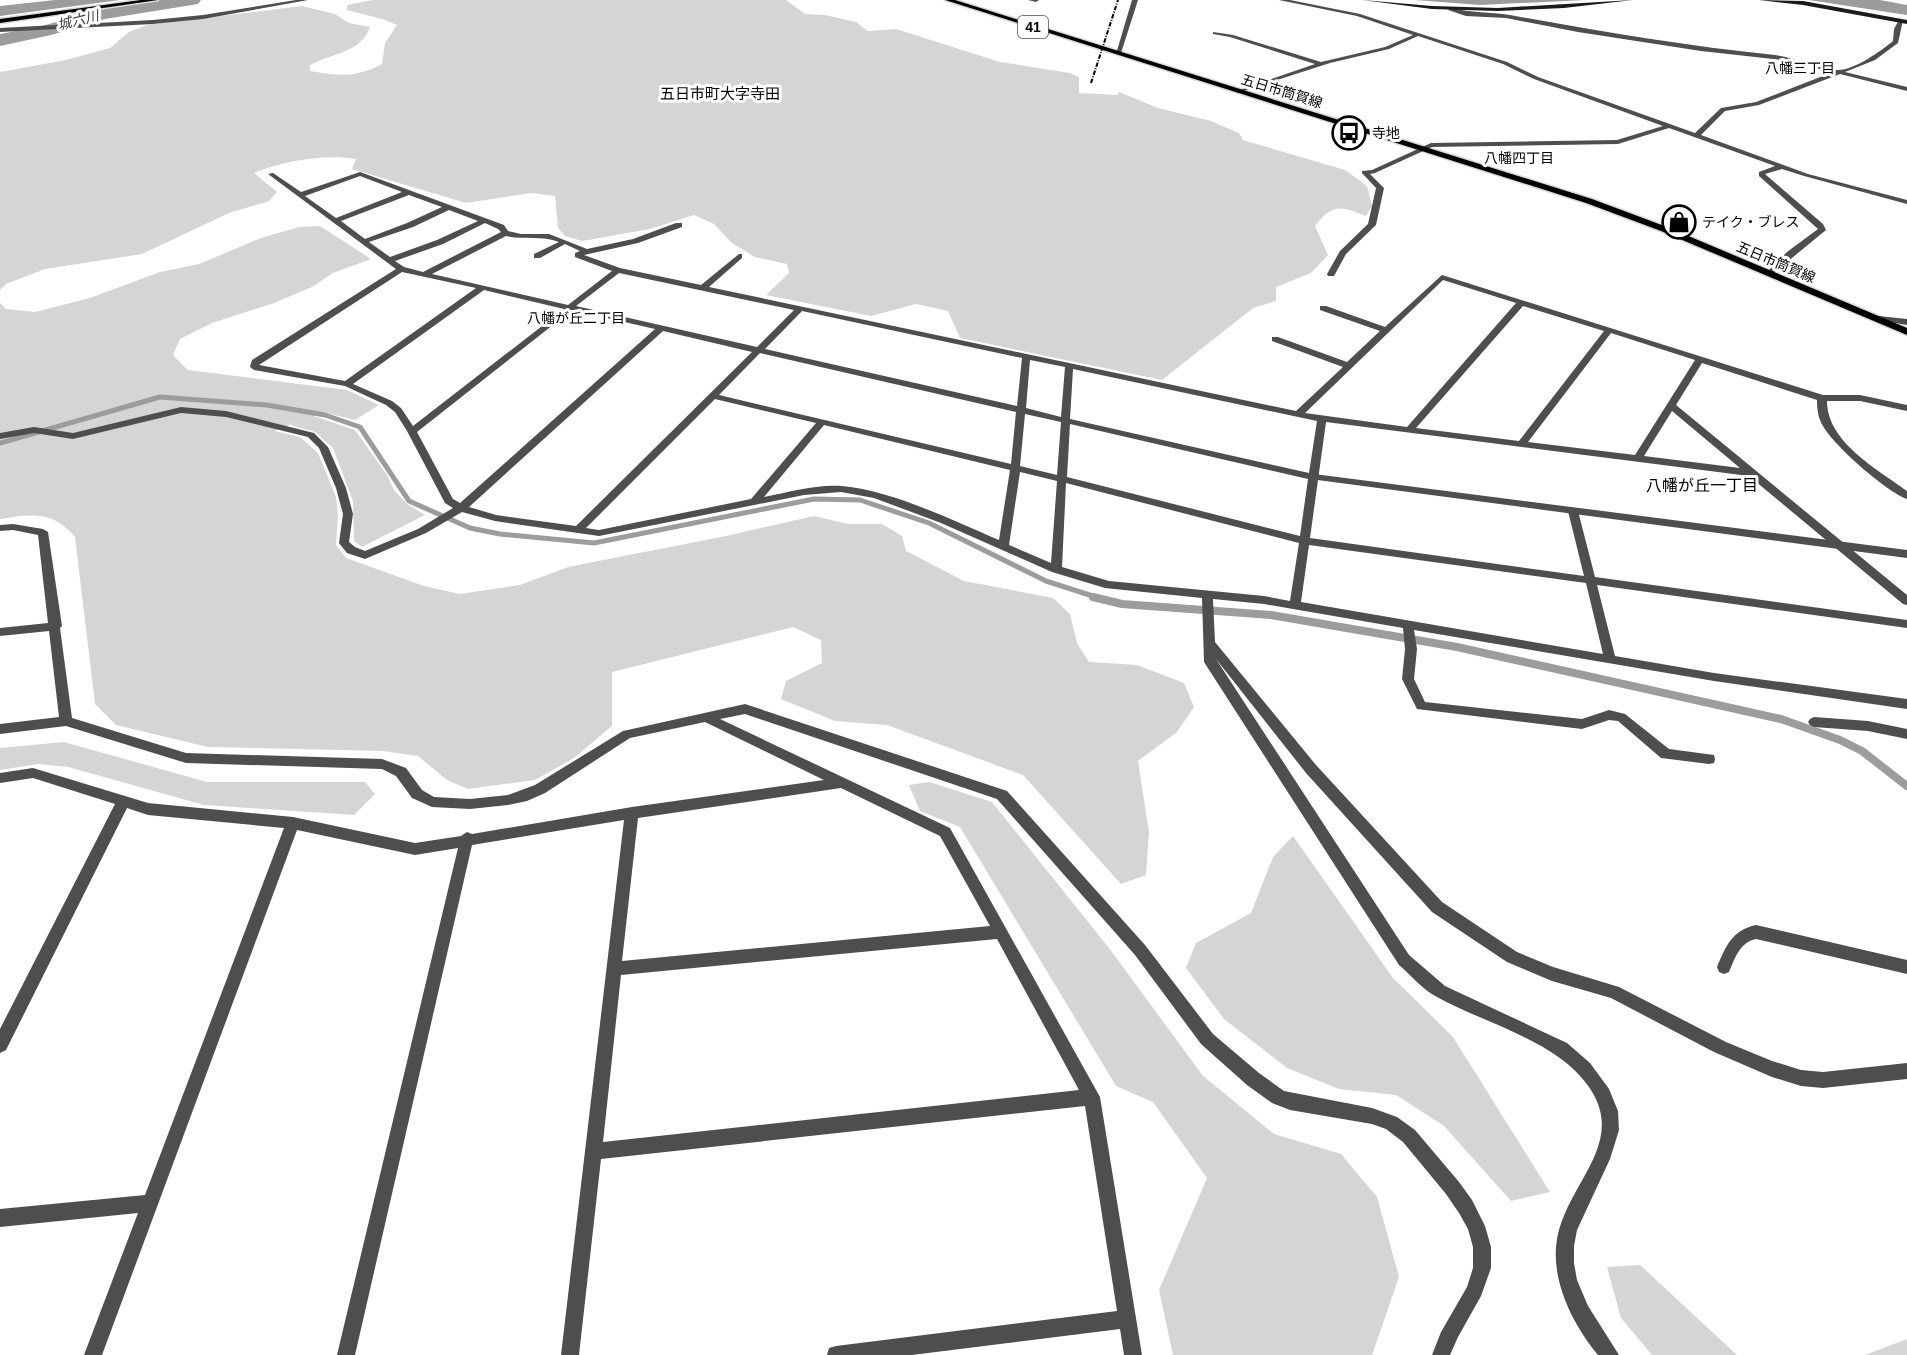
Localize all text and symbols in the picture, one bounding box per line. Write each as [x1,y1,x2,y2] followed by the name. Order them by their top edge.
[56,7,102,33] water label: 城六川
[1018,16,1048,38] road number: 41
[1765,60,1835,76] district label: 八幡三丁目
[1239,71,1325,111] street label: 五日市筒賀線
[660,85,780,102] district label: 五日市町大字寺田
[1331,115,1367,151] bus stop icon: 寺地
[1372,125,1400,141] place label: 寺地
[1484,150,1554,166] district label: 八幡四丁目
[1661,204,1697,240] shop icon: テイク・ブレス
[1702,214,1799,230] place label: テイク・ブレス
[1734,238,1818,286] street label: 五日市筒賀線
[527,310,625,326] district label: 八幡が丘二丁目
[1646,477,1758,494] district label: 八幡が丘一丁目

